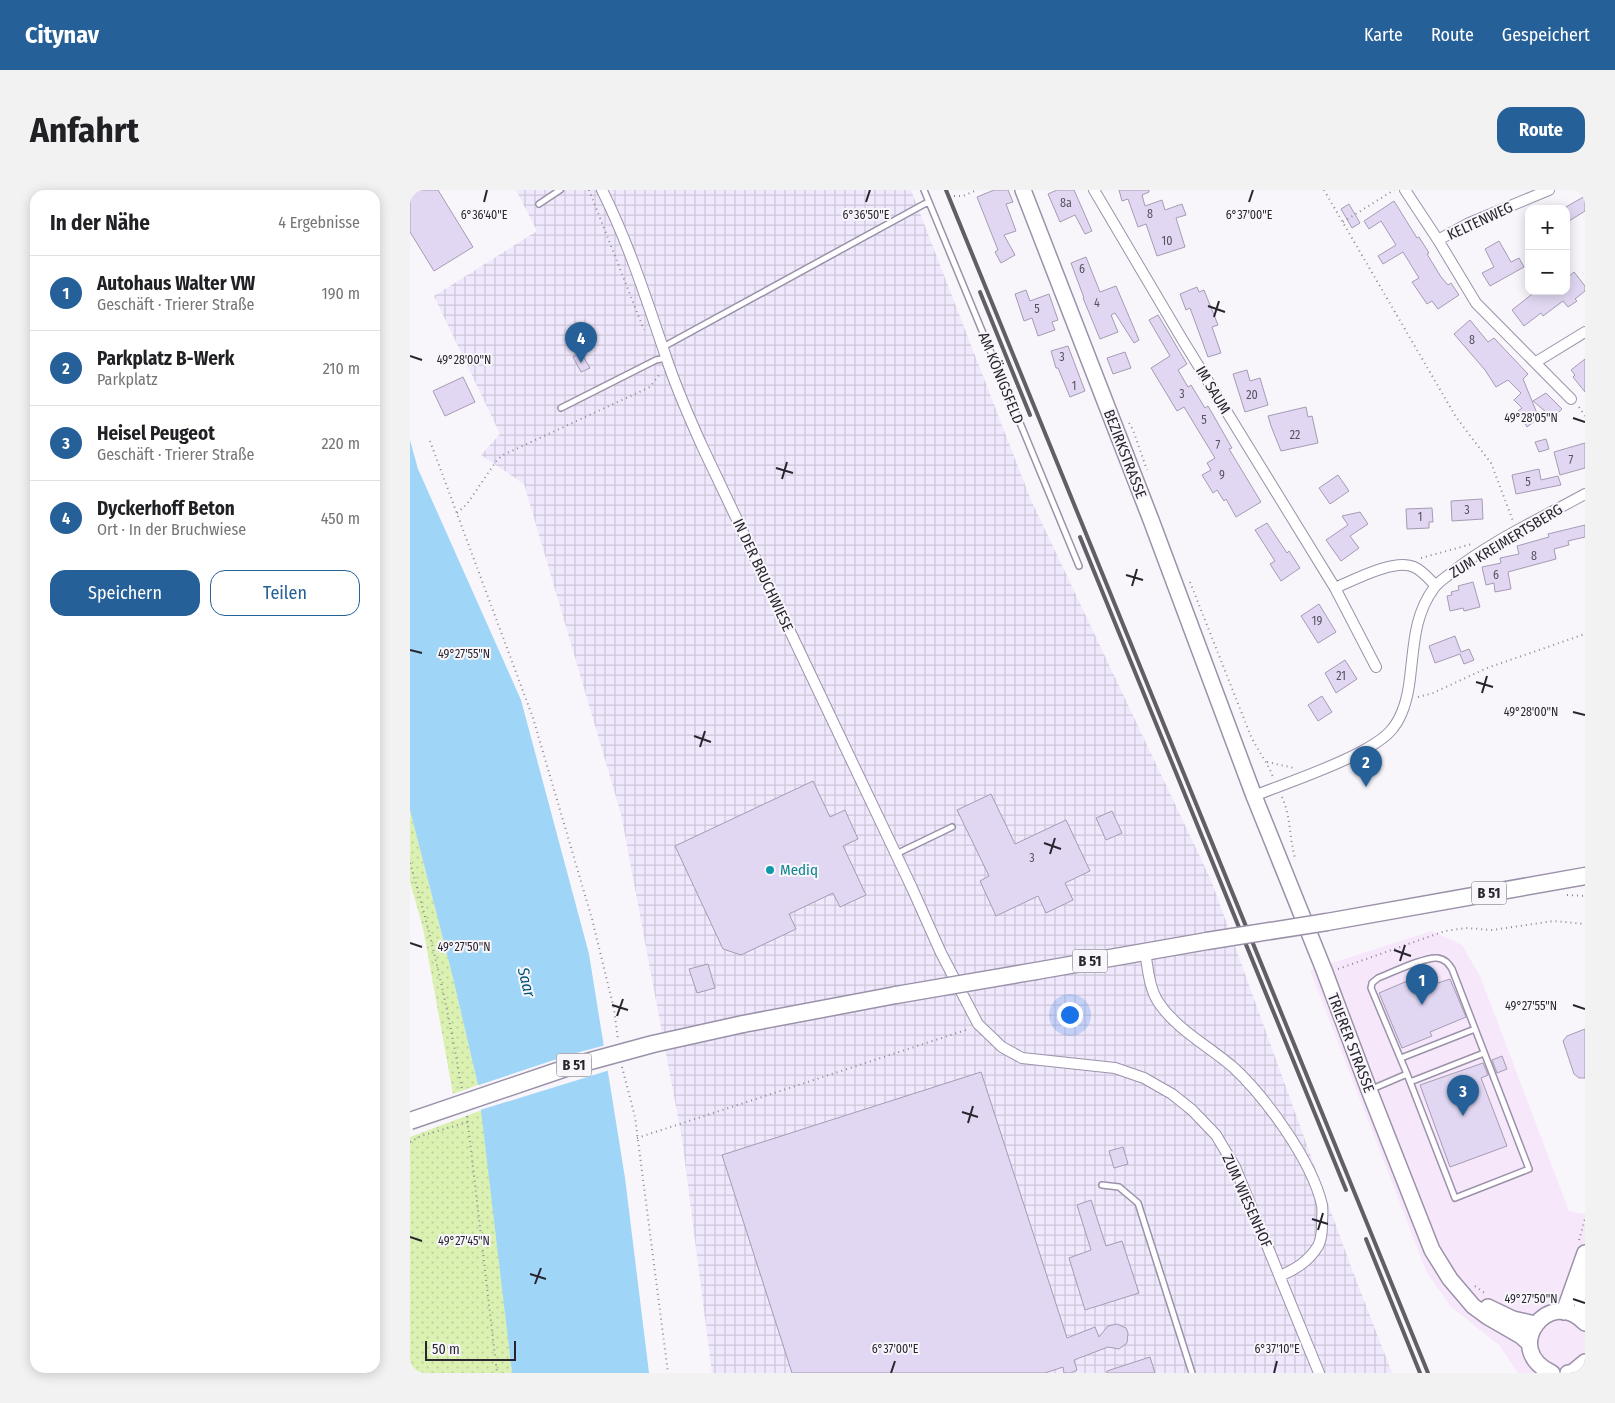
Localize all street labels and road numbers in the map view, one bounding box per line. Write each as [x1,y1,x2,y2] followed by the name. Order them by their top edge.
[1444,198,1516,244] street label: KELTENWEG
[974,330,1028,426] street label: AM KÖNIGSFELD
[1192,363,1234,417] street label: IM SAUM
[1100,407,1150,501] street label: BEZIRKSTRASSE
[1446,500,1566,582] street label: ZUM KREIMERTSBERG
[729,516,797,634] street label: IN DER BRUCHWIESE
[1472,881,1506,904] road number: B 51
[1072,949,1108,972] road number: B 51
[1324,991,1378,1095] street label: TRIERER STRASSE
[556,1054,592,1076] road number: B 51
[1218,1151,1276,1251] street label: ZUM WIESENHOF

